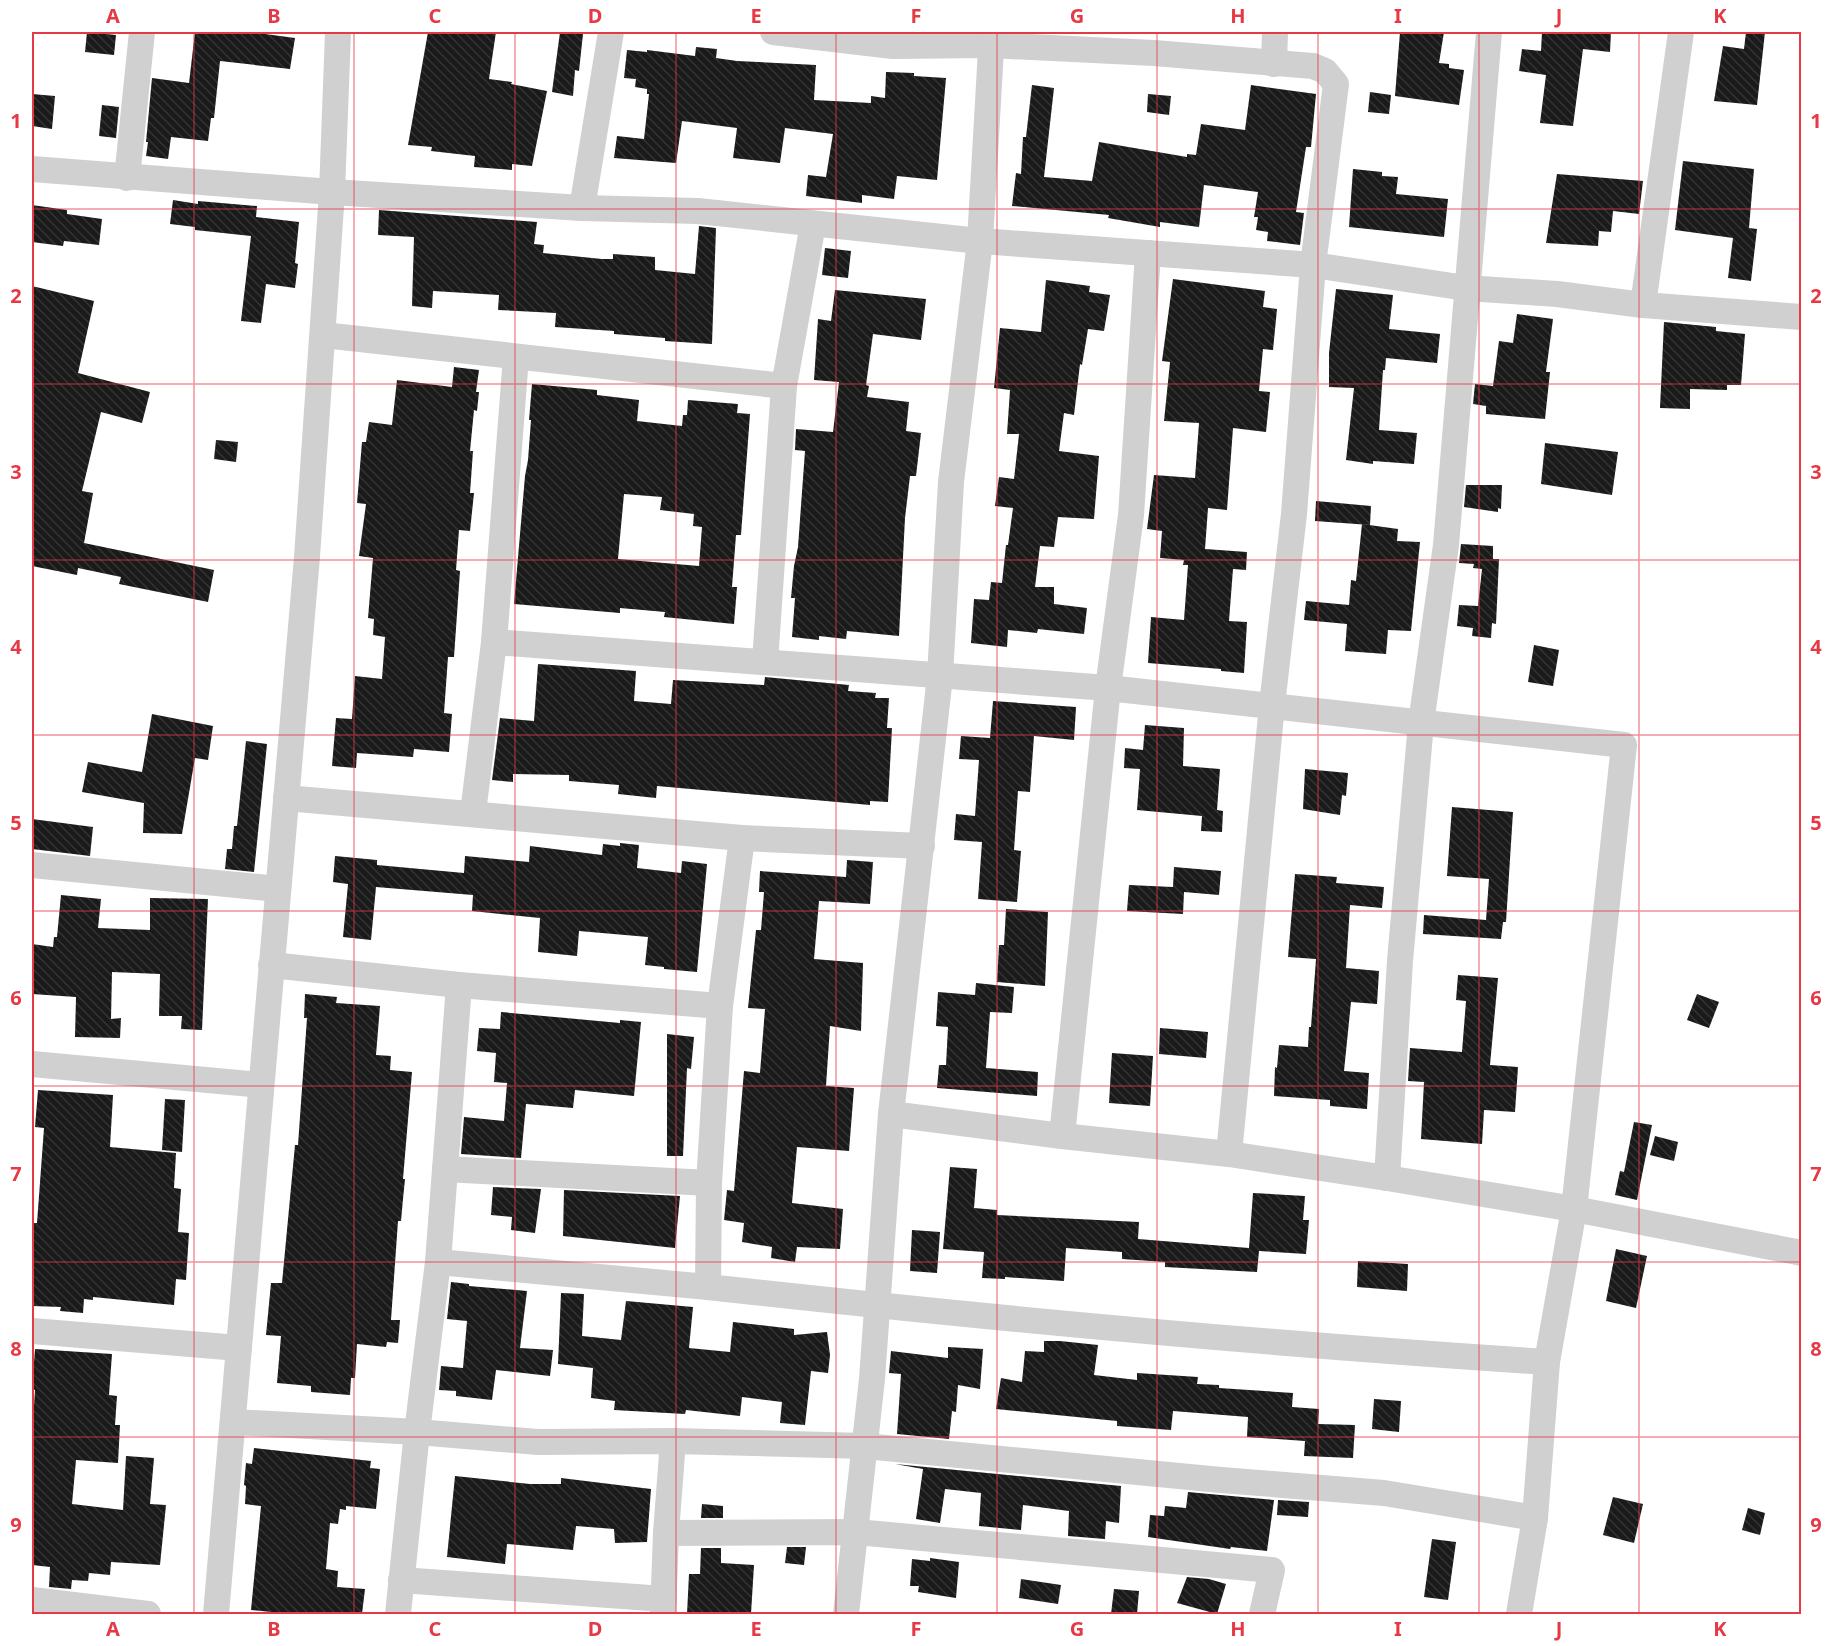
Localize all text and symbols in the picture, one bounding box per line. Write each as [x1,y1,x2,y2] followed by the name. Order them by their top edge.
[106,2,120,29] text: A
[267,2,281,29] text: B
[429,2,442,29] text: C
[588,2,602,29] text: D
[750,2,762,29] text: E
[911,2,921,29] text: F
[1070,2,1084,29] text: G
[1230,2,1246,29] text: H
[1394,2,1402,29] text: I
[1554,2,1562,29] text: J
[1713,2,1727,29] text: K
[10,107,22,134] text: 1
[1810,107,1822,134] text: 1
[10,282,22,309] text: 2
[1810,282,1822,309] text: 2
[10,458,22,485] text: 3
[1810,458,1822,485] text: 3
[10,633,22,660] text: 4
[1810,633,1822,660] text: 4
[10,809,22,836] text: 5
[1810,809,1822,836] text: 5
[10,984,22,1011] text: 6
[1810,984,1822,1011] text: 6
[10,1160,22,1187] text: 7
[1810,1160,1822,1187] text: 7
[10,1335,22,1362] text: 8
[1810,1335,1822,1362] text: 8
[10,1511,22,1538] text: 9
[1810,1511,1822,1538] text: 9
[106,1615,120,1642] text: A
[267,1615,281,1642] text: B
[429,1615,442,1642] text: C
[588,1615,602,1642] text: D
[750,1615,762,1642] text: E
[911,1615,921,1642] text: F
[1070,1615,1084,1642] text: G
[1230,1615,1246,1642] text: H
[1394,1615,1402,1642] text: I
[1554,1615,1562,1642] text: J
[1713,1615,1727,1642] text: K

